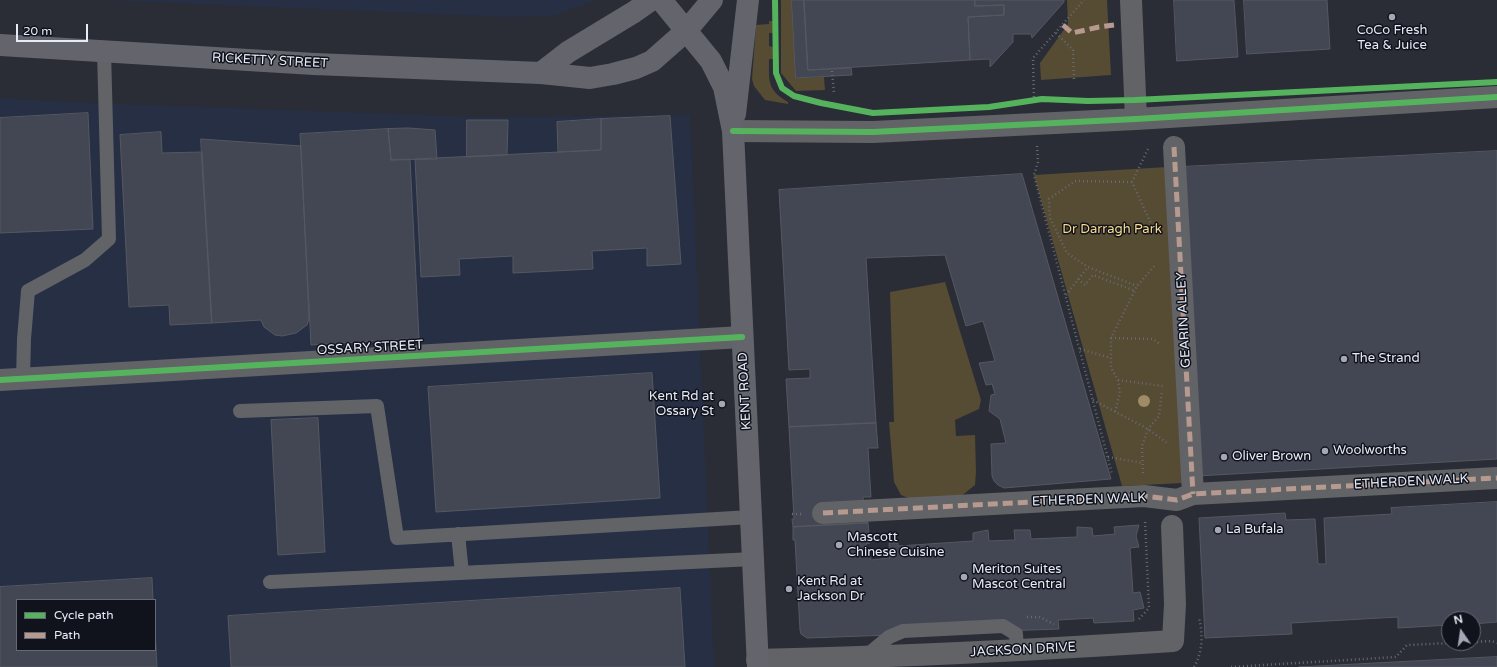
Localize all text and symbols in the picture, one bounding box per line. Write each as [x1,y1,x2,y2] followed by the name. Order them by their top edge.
[1387,12,1397,22] marker: CoCo Fresh Tea & Juice
[18,16,90,42] scale bar
[1357,23,1427,54] place label: CoCo Fresh Tea & Juice
[23,24,52,38] text: 20 m
[212,50,328,72] street label: RICKETTY STREET
[1062,222,1162,238] park label: Dr Darragh Park
[1174,272,1194,368] street label: GEARIN ALLEY
[316,337,424,359] street label: OSSARY STREET
[1352,351,1420,367] place label: The Strand
[735,352,755,430] street label: KENT ROAD
[1339,354,1349,364] marker: The Strand
[649,389,714,420] place label: Kent Rd at Ossary St
[717,399,727,409] marker: Kent Rd at Ossary St
[1333,443,1407,459] place label: Woolworths
[1320,446,1330,456] marker: Woolworths
[1232,449,1311,465] place label: Oliver Brown
[1219,452,1229,462] marker: Oliver Brown
[1353,471,1469,493] street label: ETHERDEN WALK
[1032,490,1146,510] street label: ETHERDEN WALK
[1226,522,1284,538] place label: La Bufala
[1213,525,1223,535] marker: La Bufala
[847,530,944,561] place label: Mascott Chinese Cuisine
[834,540,844,550] marker: Mascott Chinese Cuisine
[972,562,1066,593] place label: Meriton Suites Mascot Central
[959,572,969,582] marker: Meriton Suites Mascot Central
[797,574,864,605] place label: Kent Rd at Jackson Dr
[784,584,794,594] marker: Kent Rd at Jackson Dr
[16,599,156,651] legend
[54,608,113,622] text: Cycle path
[1441,611,1481,651] north arrow
[1453,612,1464,627] text: N
[54,628,80,642] text: Path
[970,639,1076,661] street label: JACKSON DRIVE

